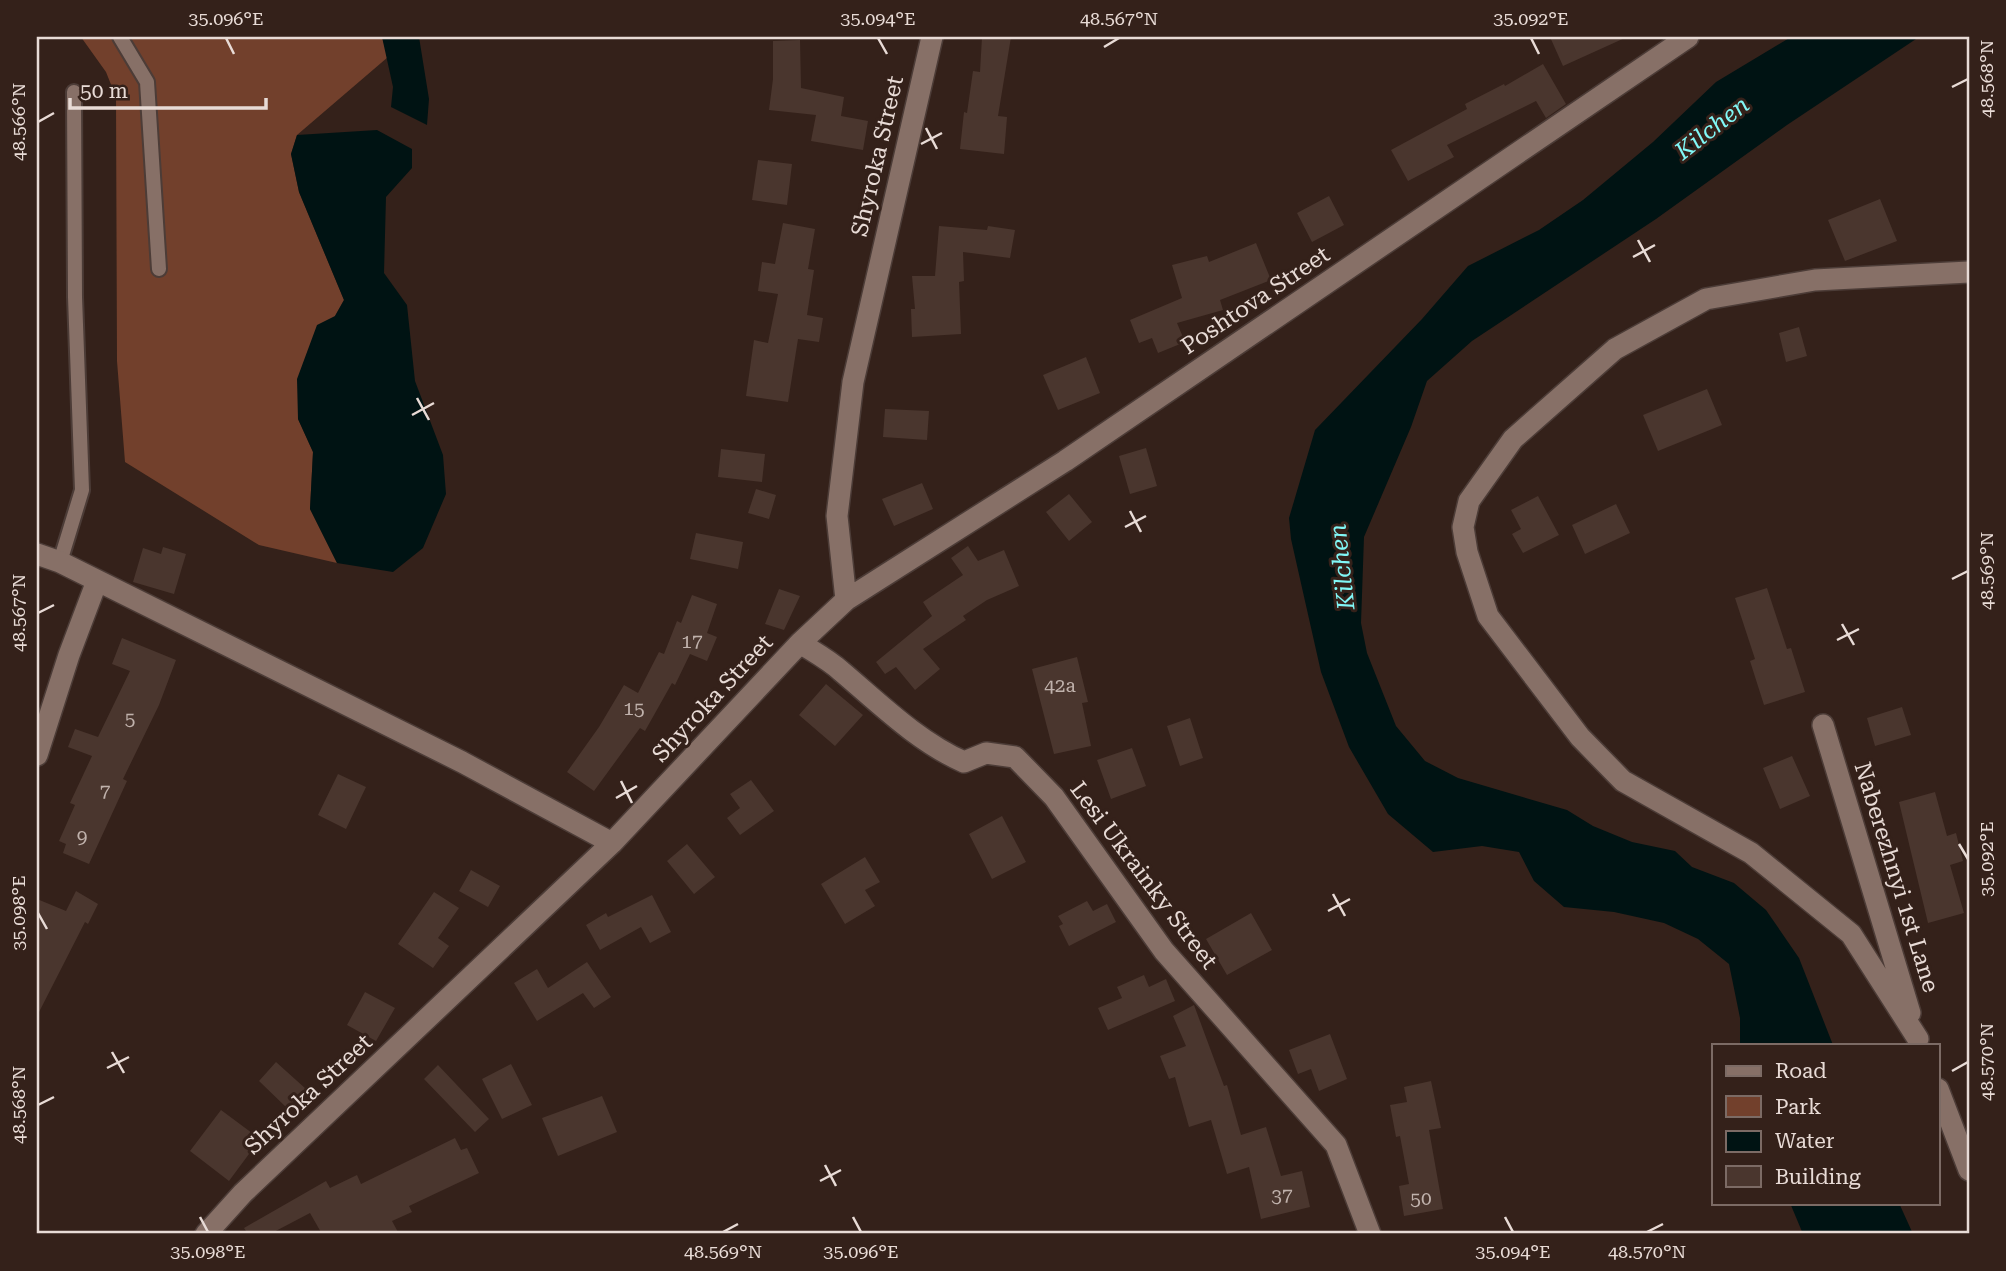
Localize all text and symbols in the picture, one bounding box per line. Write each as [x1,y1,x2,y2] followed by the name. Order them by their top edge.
[188,8,264,29] text: 35.096°E
[840,8,916,29] text: 35.094°E
[1080,8,1158,29] text: 48.567°N
[1493,8,1569,29] text: 35.092°E
[1976,40,1997,118] text: 48.568°N
[70,66,266,110] scale bar
[846,73,909,239] street label: Shyroka Street
[80,79,128,103] text: 50 m
[8,83,29,161] text: 48.566°N
[1669,90,1755,166] water label: Kilchen
[1176,241,1335,360] street label: Poshtova Street
[1324,523,1361,612] water label: Kilchen
[1976,532,1997,610] text: 48.569°N
[8,574,29,652] text: 48.567°N
[647,629,778,767] street label: Shyroka Street
[681,630,703,653] house number: 17
[1044,674,1076,697] house number: 42а
[623,697,645,720] house number: 15
[125,707,135,730] house number: 5
[1849,759,1944,996] street label: Naberezhnyi 1st Lane
[1064,776,1223,975] street label: Lesi Ukrainky Street
[100,780,111,803] house number: 7
[1976,821,1997,897] text: 35.092°E
[77,825,87,848] house number: 9
[8,875,29,951] text: 35.098°E
[1976,1023,1997,1101] text: 48.570°N
[239,1028,378,1160] street label: Shyroka Street
[1712,1044,1940,1204] legend
[1775,1059,1827,1083] text: Road
[8,1066,29,1144] text: 48.568°N
[1775,1095,1821,1119] text: Park
[1775,1129,1835,1153] text: Water
[1775,1165,1861,1189] text: Building
[1271,1184,1293,1207] house number: 37
[1410,1187,1432,1210] house number: 50
[170,1241,246,1262] text: 35.098°E
[684,1241,762,1262] text: 48.569°N
[823,1241,899,1262] text: 35.096°E
[1475,1241,1551,1262] text: 35.094°E
[1608,1241,1686,1262] text: 48.570°N

